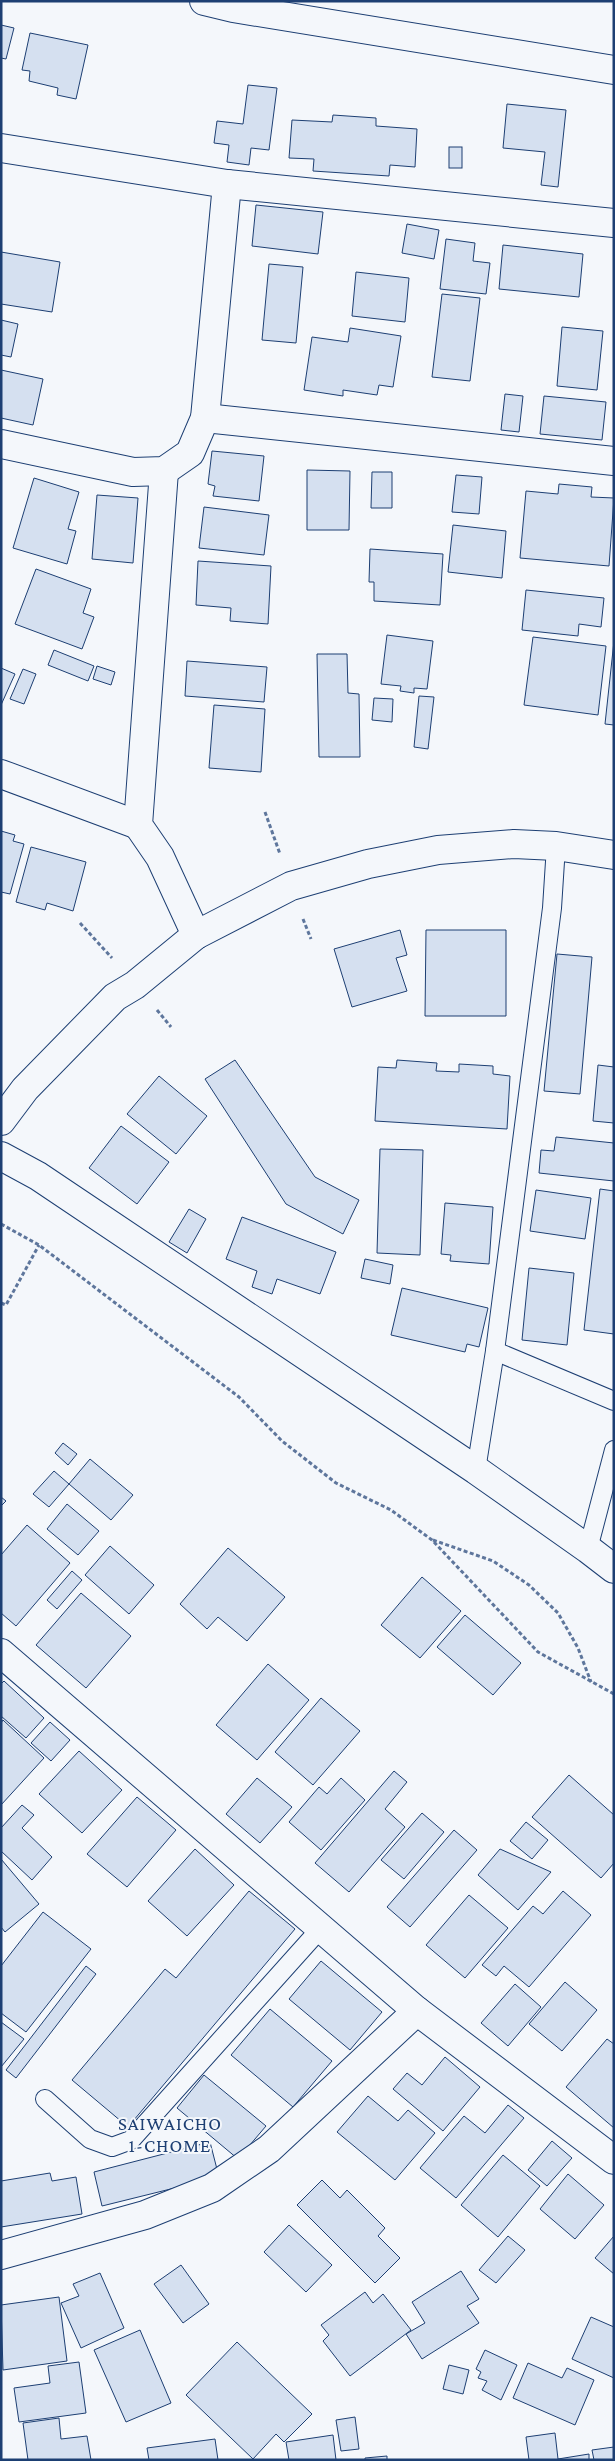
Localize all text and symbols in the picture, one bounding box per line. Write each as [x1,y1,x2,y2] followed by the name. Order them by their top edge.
[118,2113,222,2156] district label: SAIWAICHO 1-CHOME

